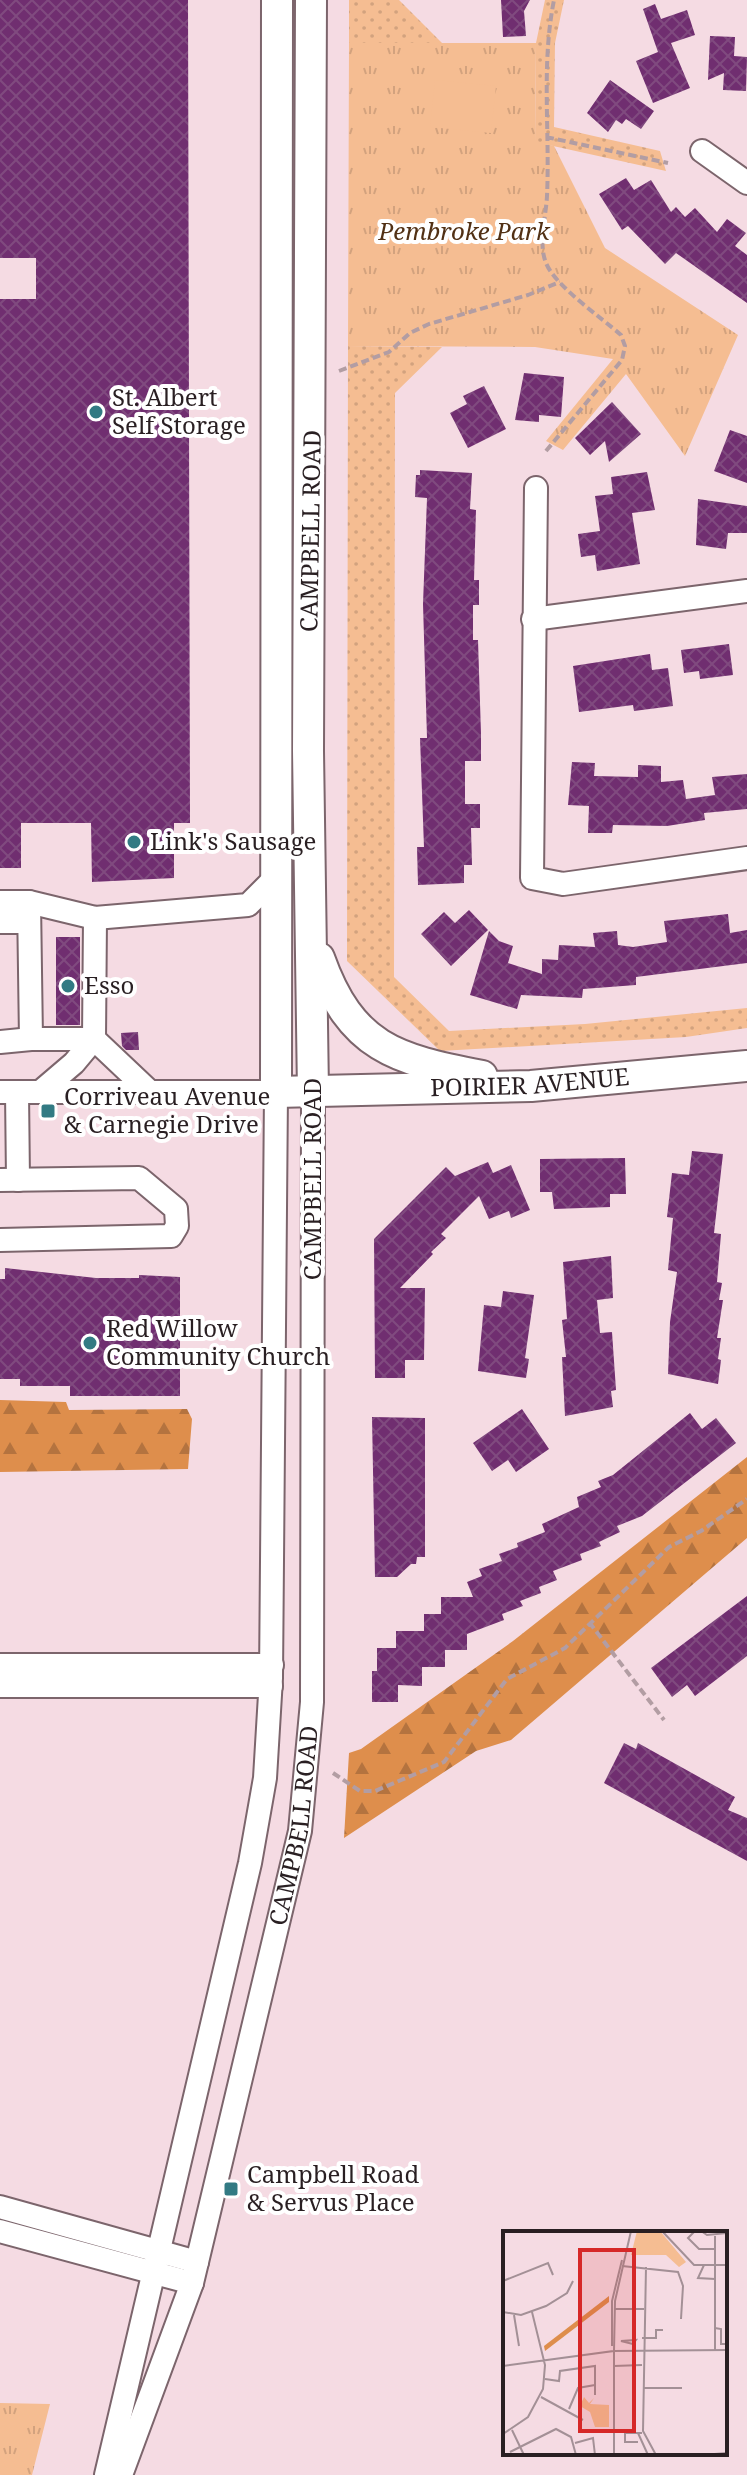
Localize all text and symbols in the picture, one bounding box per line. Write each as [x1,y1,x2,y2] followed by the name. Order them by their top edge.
[377,214,551,247] park label: Pembroke Park
[112,380,246,441] place label: St. Albert Self Storage
[87,403,105,421] marker: St. Albert Self Storage
[291,429,328,632] street label: CAMPBELL ROAD
[150,824,316,857] place label: Link's Sausage
[125,833,143,851] marker: Link's Sausage
[84,968,134,1001] place label: Esso
[59,977,77,995] marker: Esso
[430,1059,631,1103] street label: POIRIER AVENUE
[295,1078,328,1280] street label: CAMPBELL ROAD
[64,1079,270,1140] place label: Corriveau Avenue & Carnegie Drive
[39,1102,57,1120] marker: Corriveau Avenue & Carnegie Drive
[106,1311,330,1372] place label: Red Willow Community Church
[81,1334,99,1352] marker: Red Willow Community Church
[260,1724,325,1929] street label: CAMPBELL ROAD
[247,2157,419,2218] place label: Campbell Road & Servus Place
[222,2180,240,2198] marker: Campbell Road & Servus Place
[503,2231,727,2455] inset map

